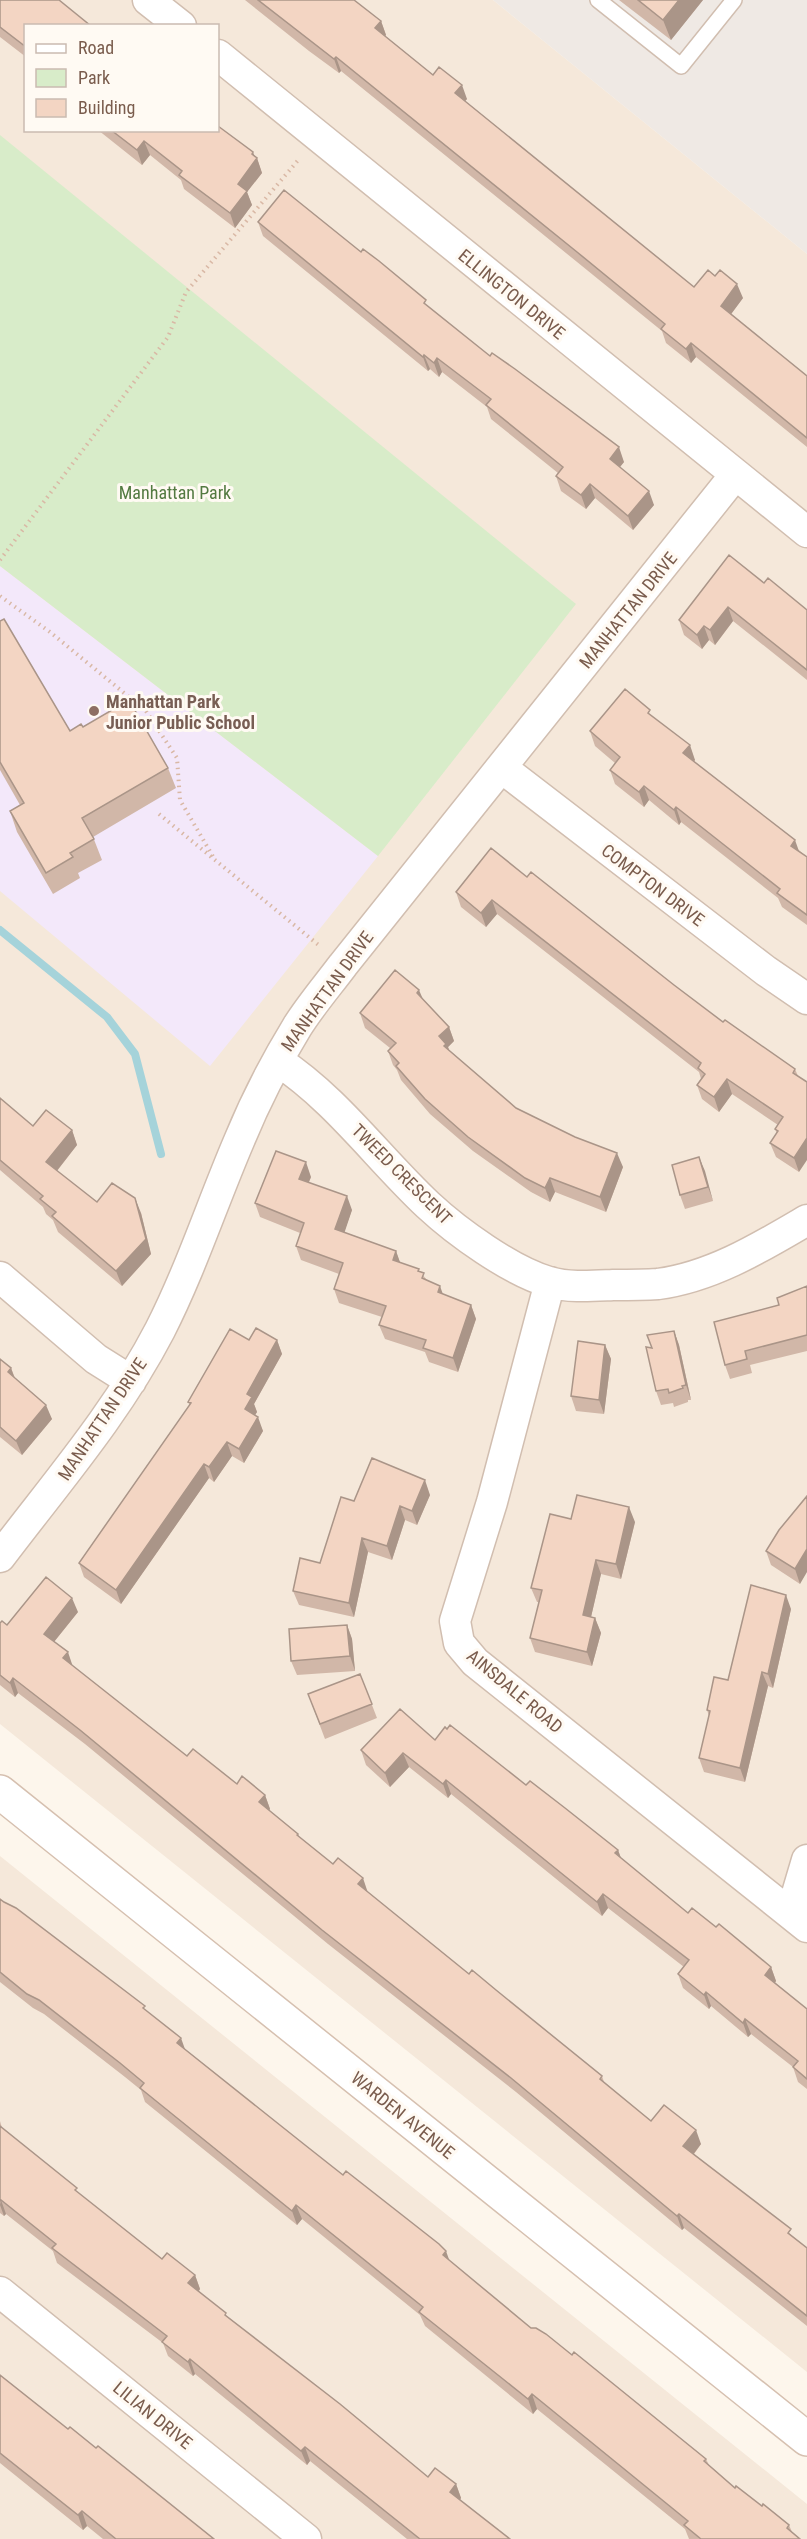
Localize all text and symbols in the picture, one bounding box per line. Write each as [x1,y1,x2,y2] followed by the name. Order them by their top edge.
[24,24,219,132] legend
[78,37,114,58] text: Road
[78,67,110,88] text: Park
[78,97,135,118] text: Building
[455,245,570,343] street label: ELLINGTON DRIVE
[119,482,231,503] park label: Manhattan Park
[575,548,681,672] street label: MANHATTAN DRIVE
[106,691,255,733] place label: Manhattan Park Junior Public School
[87,704,101,718] marker: Manhattan Park Junior Public School
[597,840,709,930] street label: COMPTON DRIVE
[276,927,378,1055] street label: MANHATTAN DRIVE
[348,1120,456,1228] street label: TWEED CRESCENT
[53,1354,151,1484] street label: MANHATTAN DRIVE
[463,1645,567,1737] street label: AINSDALE ROAD
[347,2067,459,2163] street label: WARDEN AVENUE
[109,2377,197,2453] street label: LILIAN DRIVE

